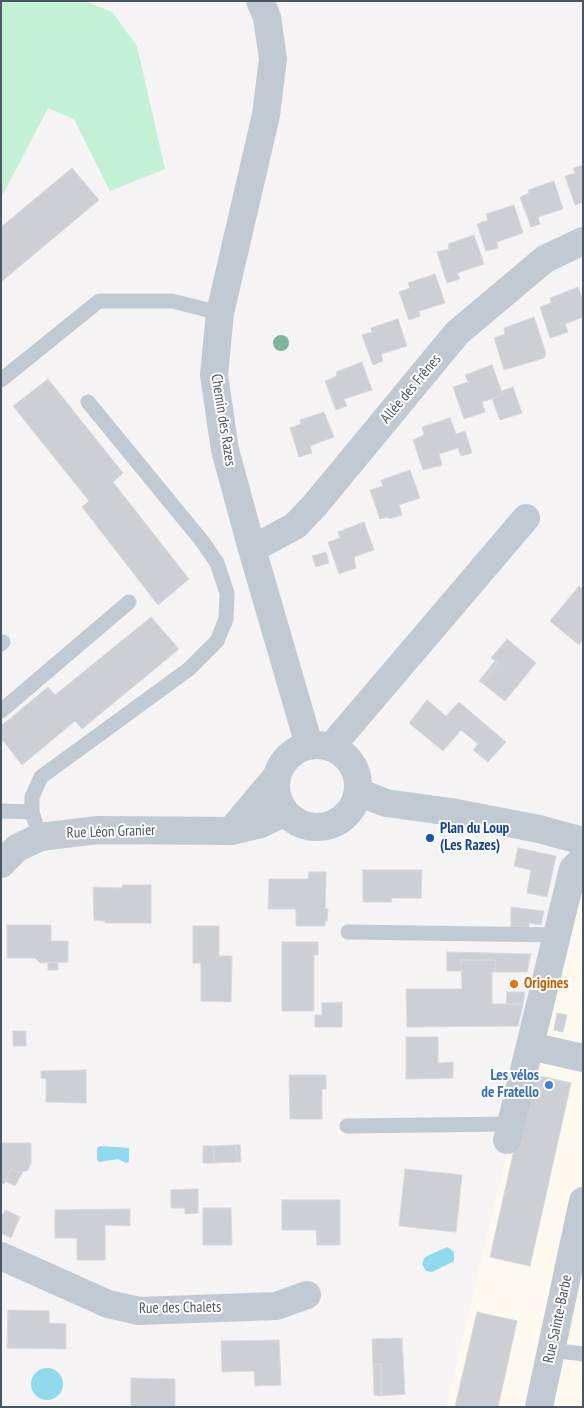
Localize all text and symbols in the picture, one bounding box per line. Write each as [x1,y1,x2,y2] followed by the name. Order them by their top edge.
[377,351,445,427] street label: Allée des Frênes
[207,373,239,467] street label: Chemin des Razes
[440,820,509,855] place label: Plan du Loup (Les Razes)
[66,821,156,843] street label: Rue Léon Granier
[424,832,436,844] marker: Plan du Loup (Les Razes)
[524,975,568,993] place label: Origines
[508,978,520,990] marker: Origines
[481,1067,539,1102] place label: Les vélos de Fratello
[543,1079,555,1091] marker: Les vélos de Fratello
[540,1273,576,1365] street label: Rue Sainte-Barbe
[139,1298,221,1318] street label: Rue des Chalets

